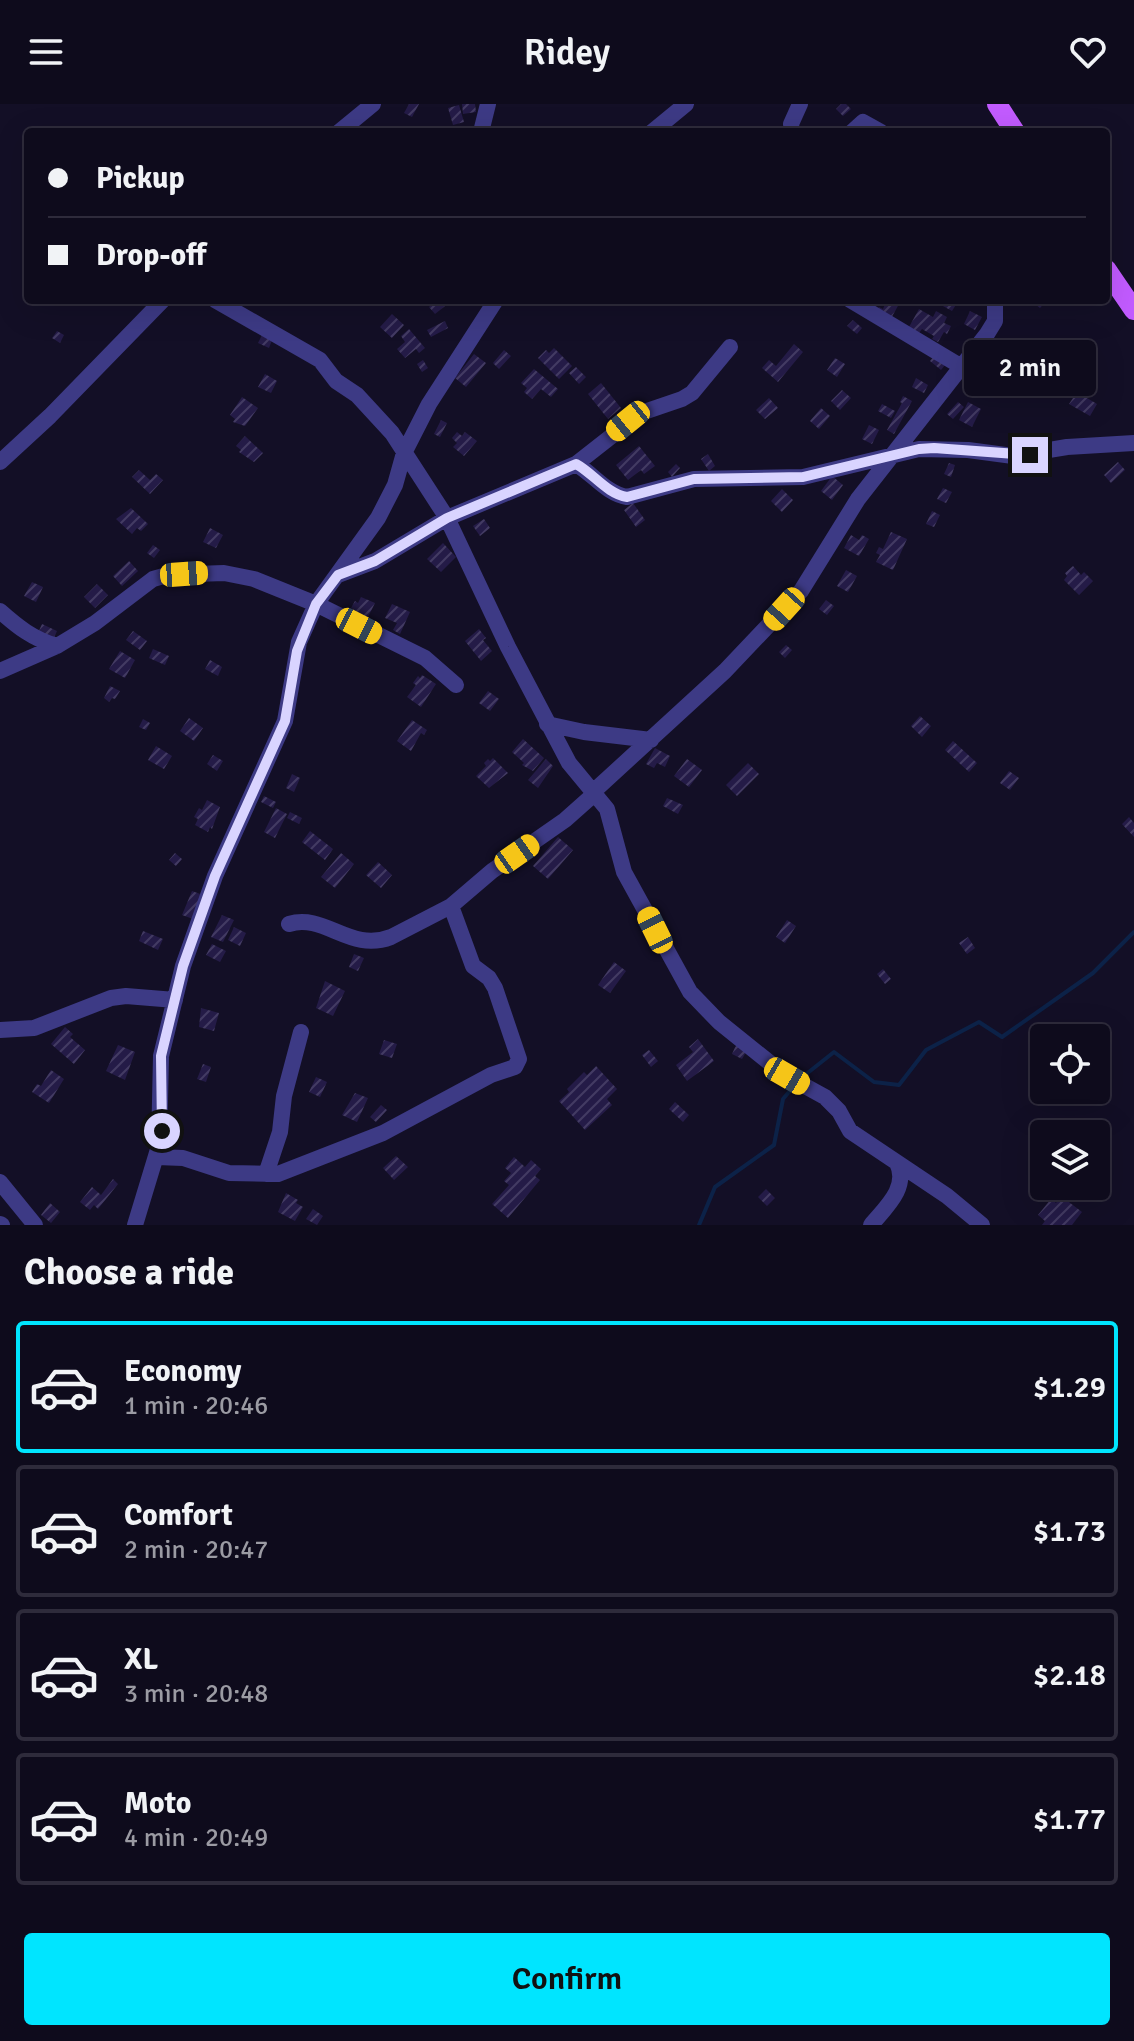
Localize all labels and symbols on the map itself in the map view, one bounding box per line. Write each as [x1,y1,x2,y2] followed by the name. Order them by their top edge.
[964,339,1096,395] callout: 2 min
[602,397,654,445] car
[1012,437,1048,473] route end
[159,560,209,588] car
[759,583,809,635] car
[332,604,386,648] car
[490,830,544,878] car
[634,903,676,957] car
[760,1054,814,1098] car
[144,1113,180,1149] route start

